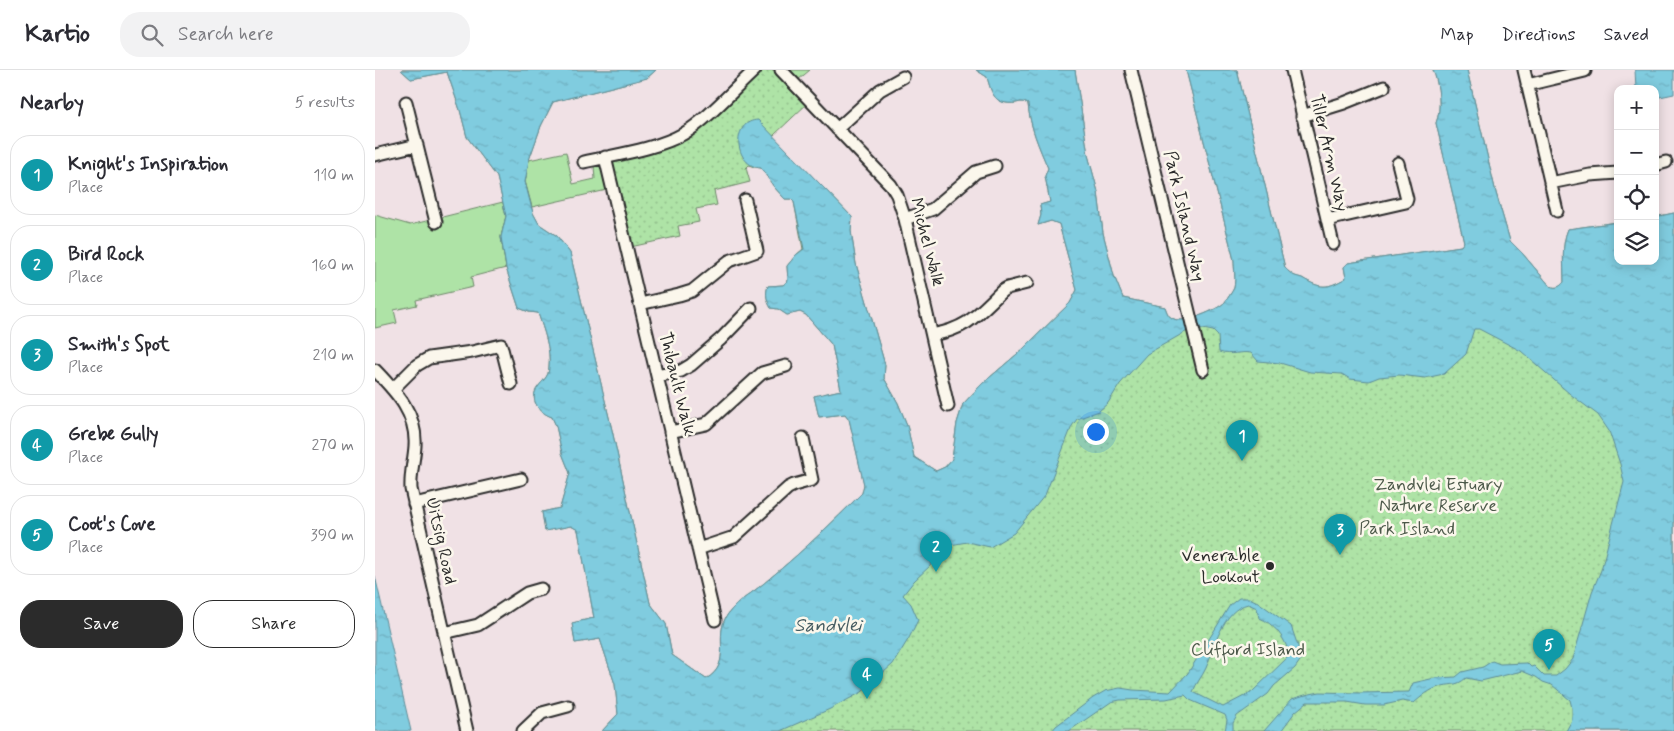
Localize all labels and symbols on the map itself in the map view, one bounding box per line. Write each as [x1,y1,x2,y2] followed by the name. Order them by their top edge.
[1304,92,1354,214] street label: Tiller Arm Way
[1157,148,1211,284] street label: Park Island Way
[904,195,950,289] street label: Michel Walk
[653,330,701,438] street label: Thibault Walk
[1083,419,1109,445] your location
[1226,420,1258,461] pin: 1
[1373,473,1503,518] park label: Zandvlei Estuary Nature Reserve
[418,495,463,587] street label: Uitsig Road
[1324,514,1356,555] pin: 3
[1359,517,1455,541] park label: Park Island
[920,531,952,572] pin: 2
[1182,544,1260,589] place label: Venerable Lookout
[1264,560,1276,572] marker: Venerable Lookout
[794,613,864,638] water label: Sandvlei
[1533,629,1565,670] pin: 5
[1191,638,1305,664] park label: Clifford Island
[851,658,883,699] pin: 4

